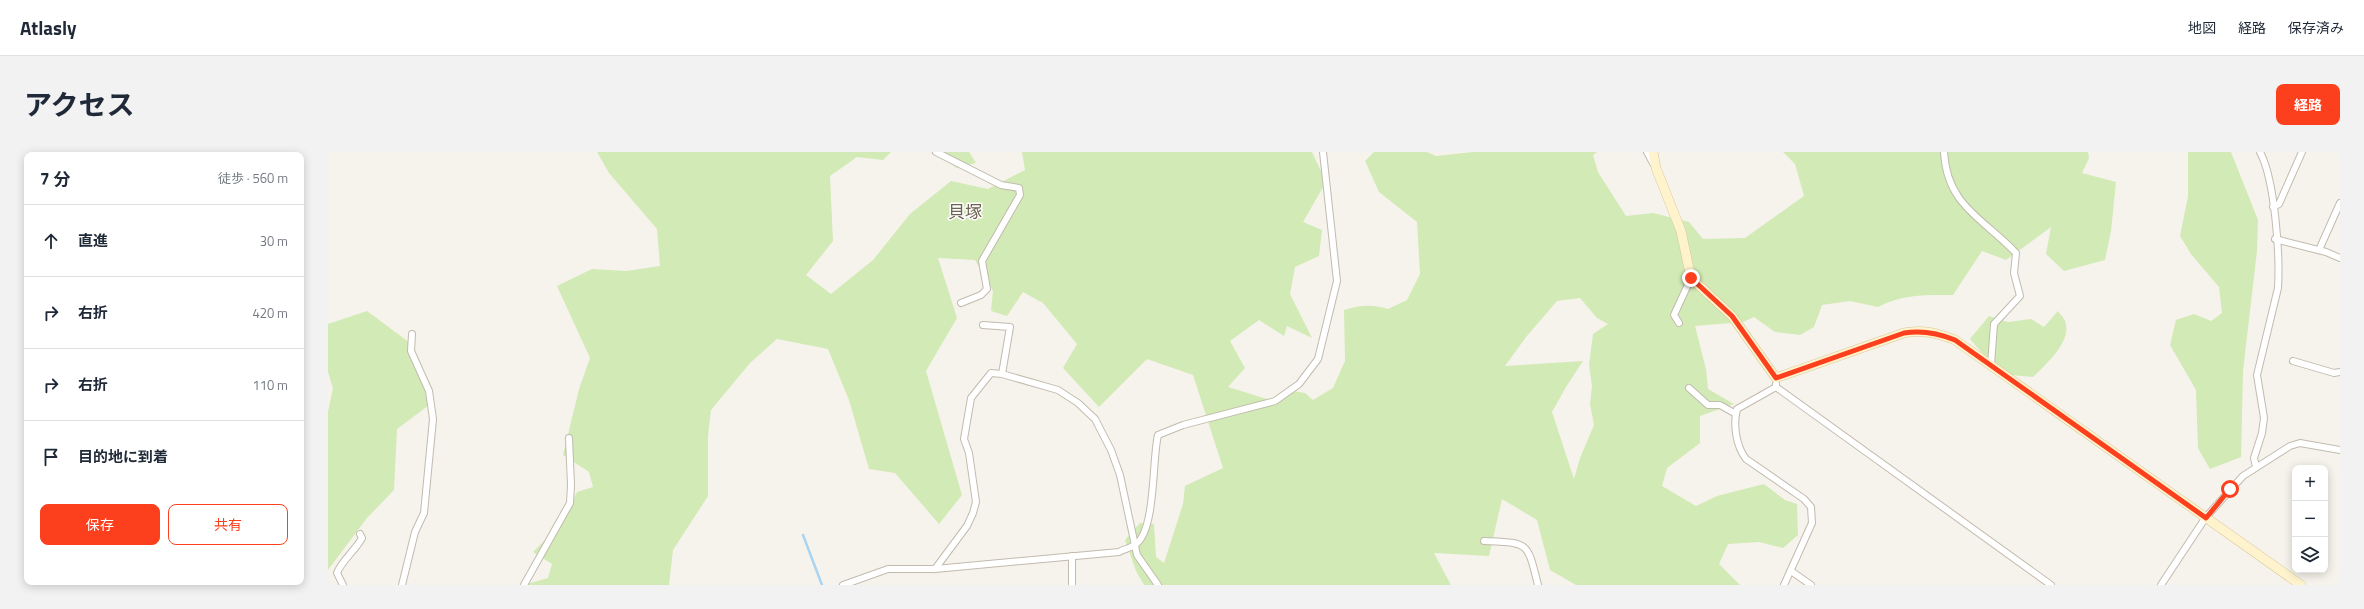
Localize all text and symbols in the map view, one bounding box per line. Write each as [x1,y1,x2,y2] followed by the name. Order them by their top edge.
[20,13,77,42] text: Atlasly
[2188,17,2216,38] text: 地図
[2238,17,2266,38] text: 経路
[2288,17,2344,38] text: 保存済み
[24,83,135,126] text: アクセス
[2276,84,2340,125] button: 経路
[40,166,70,192] text: 7 分
[218,168,288,188] text: 徒歩 · 560 m
[948,199,982,225] district label: 貝塚
[78,229,108,252] text: 直進
[40,230,62,252] icon: ahead
[260,231,288,251] text: 30 m
[1682,269,1700,287] route end
[78,301,108,324] text: 右折
[40,302,62,324] icon: right
[252,303,288,323] text: 420 m
[78,373,108,396] text: 右折
[40,374,62,396] icon: right
[252,375,288,395] text: 110 m
[78,445,168,468] text: 目的地に到着
[40,446,62,468] icon: arrive
[2292,465,2328,573] map controls
[2292,465,2328,501] button: +
[2221,480,2239,498] route start
[2292,501,2328,537] button: −
[40,504,160,545] button: 保存
[168,504,288,545] button: 共有
[2292,537,2328,573] button: layers

